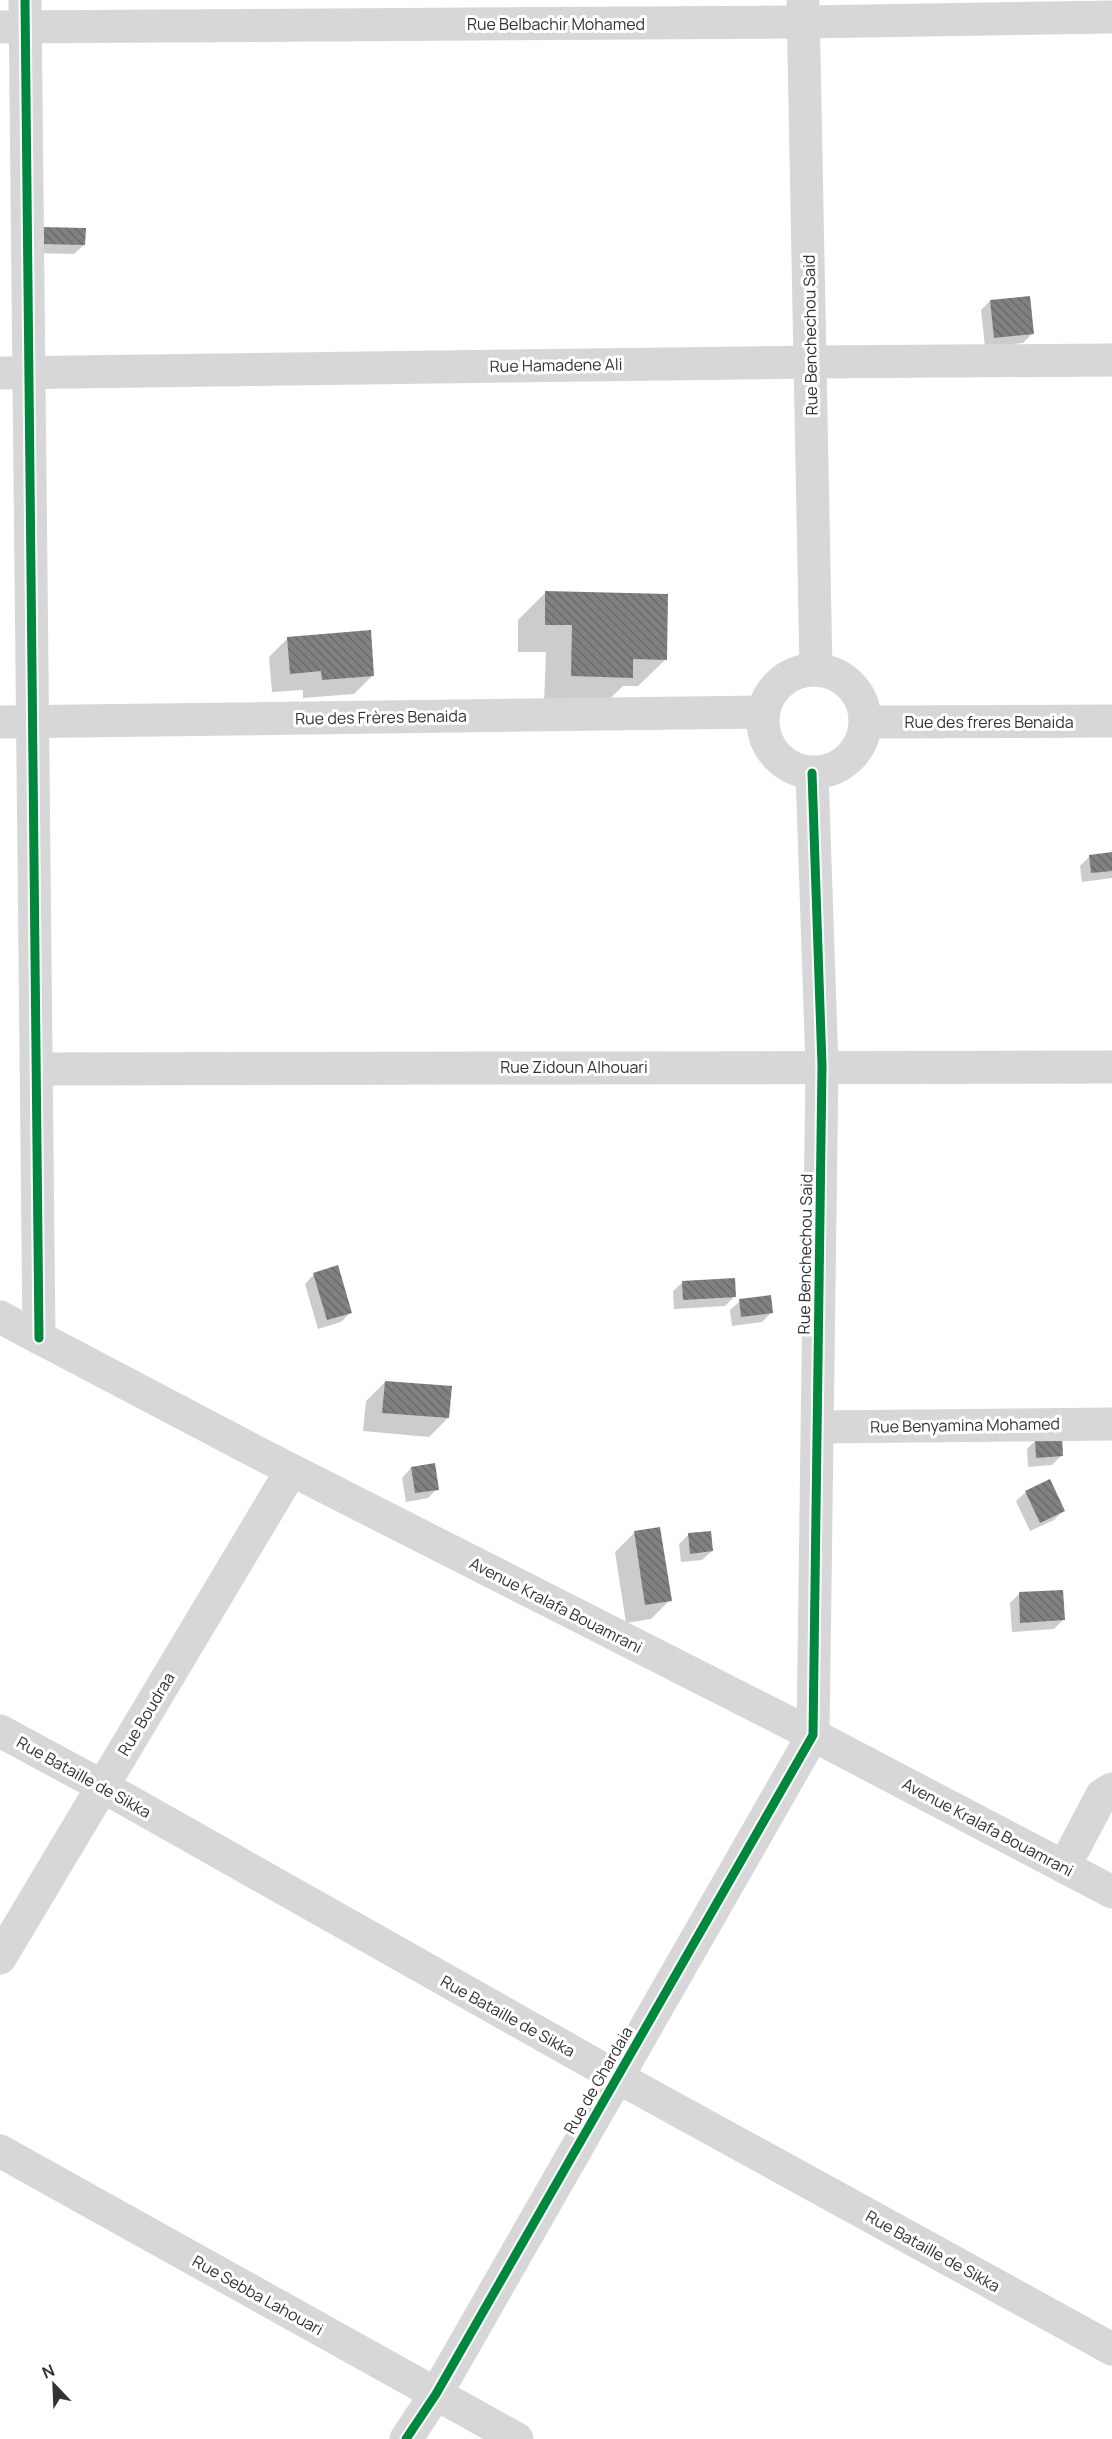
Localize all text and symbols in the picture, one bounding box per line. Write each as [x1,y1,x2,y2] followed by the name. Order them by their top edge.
[467,13,645,35] street label: Rue Belbachir Mohamed
[798,254,822,416] street label: Rue Benchechou Said
[489,353,623,377] street label: Rue Hamadene Ali
[295,705,467,729] street label: Rue des Frères Benaida
[904,711,1074,733] street label: Rue des freres Benaida
[500,1056,648,1078] street label: Rue Zidoun Alhouari
[793,1173,817,1335] street label: Rue Benchechou Said
[870,1412,1060,1438] street label: Rue Benyamina Mohamed
[466,1552,646,1658] street label: Avenue Kralafa Bouamrani
[112,1668,180,1760] street label: Rue Boudraa
[13,1731,155,1823] street label: Rue Bataille de Sikka
[899,1773,1077,1881] street label: Avenue Kralafa Bouamrani
[437,1970,579,2062] street label: Rue Bataille de Sikka
[558,2022,638,2138] street label: Rue de Ghardaia
[862,2205,1004,2297] street label: Rue Bataille de Sikka
[189,2250,327,2340] street label: Rue Sebba Lahouari
[24,2355,84,2415] north arrow
[39,2359,58,2384] text: N

